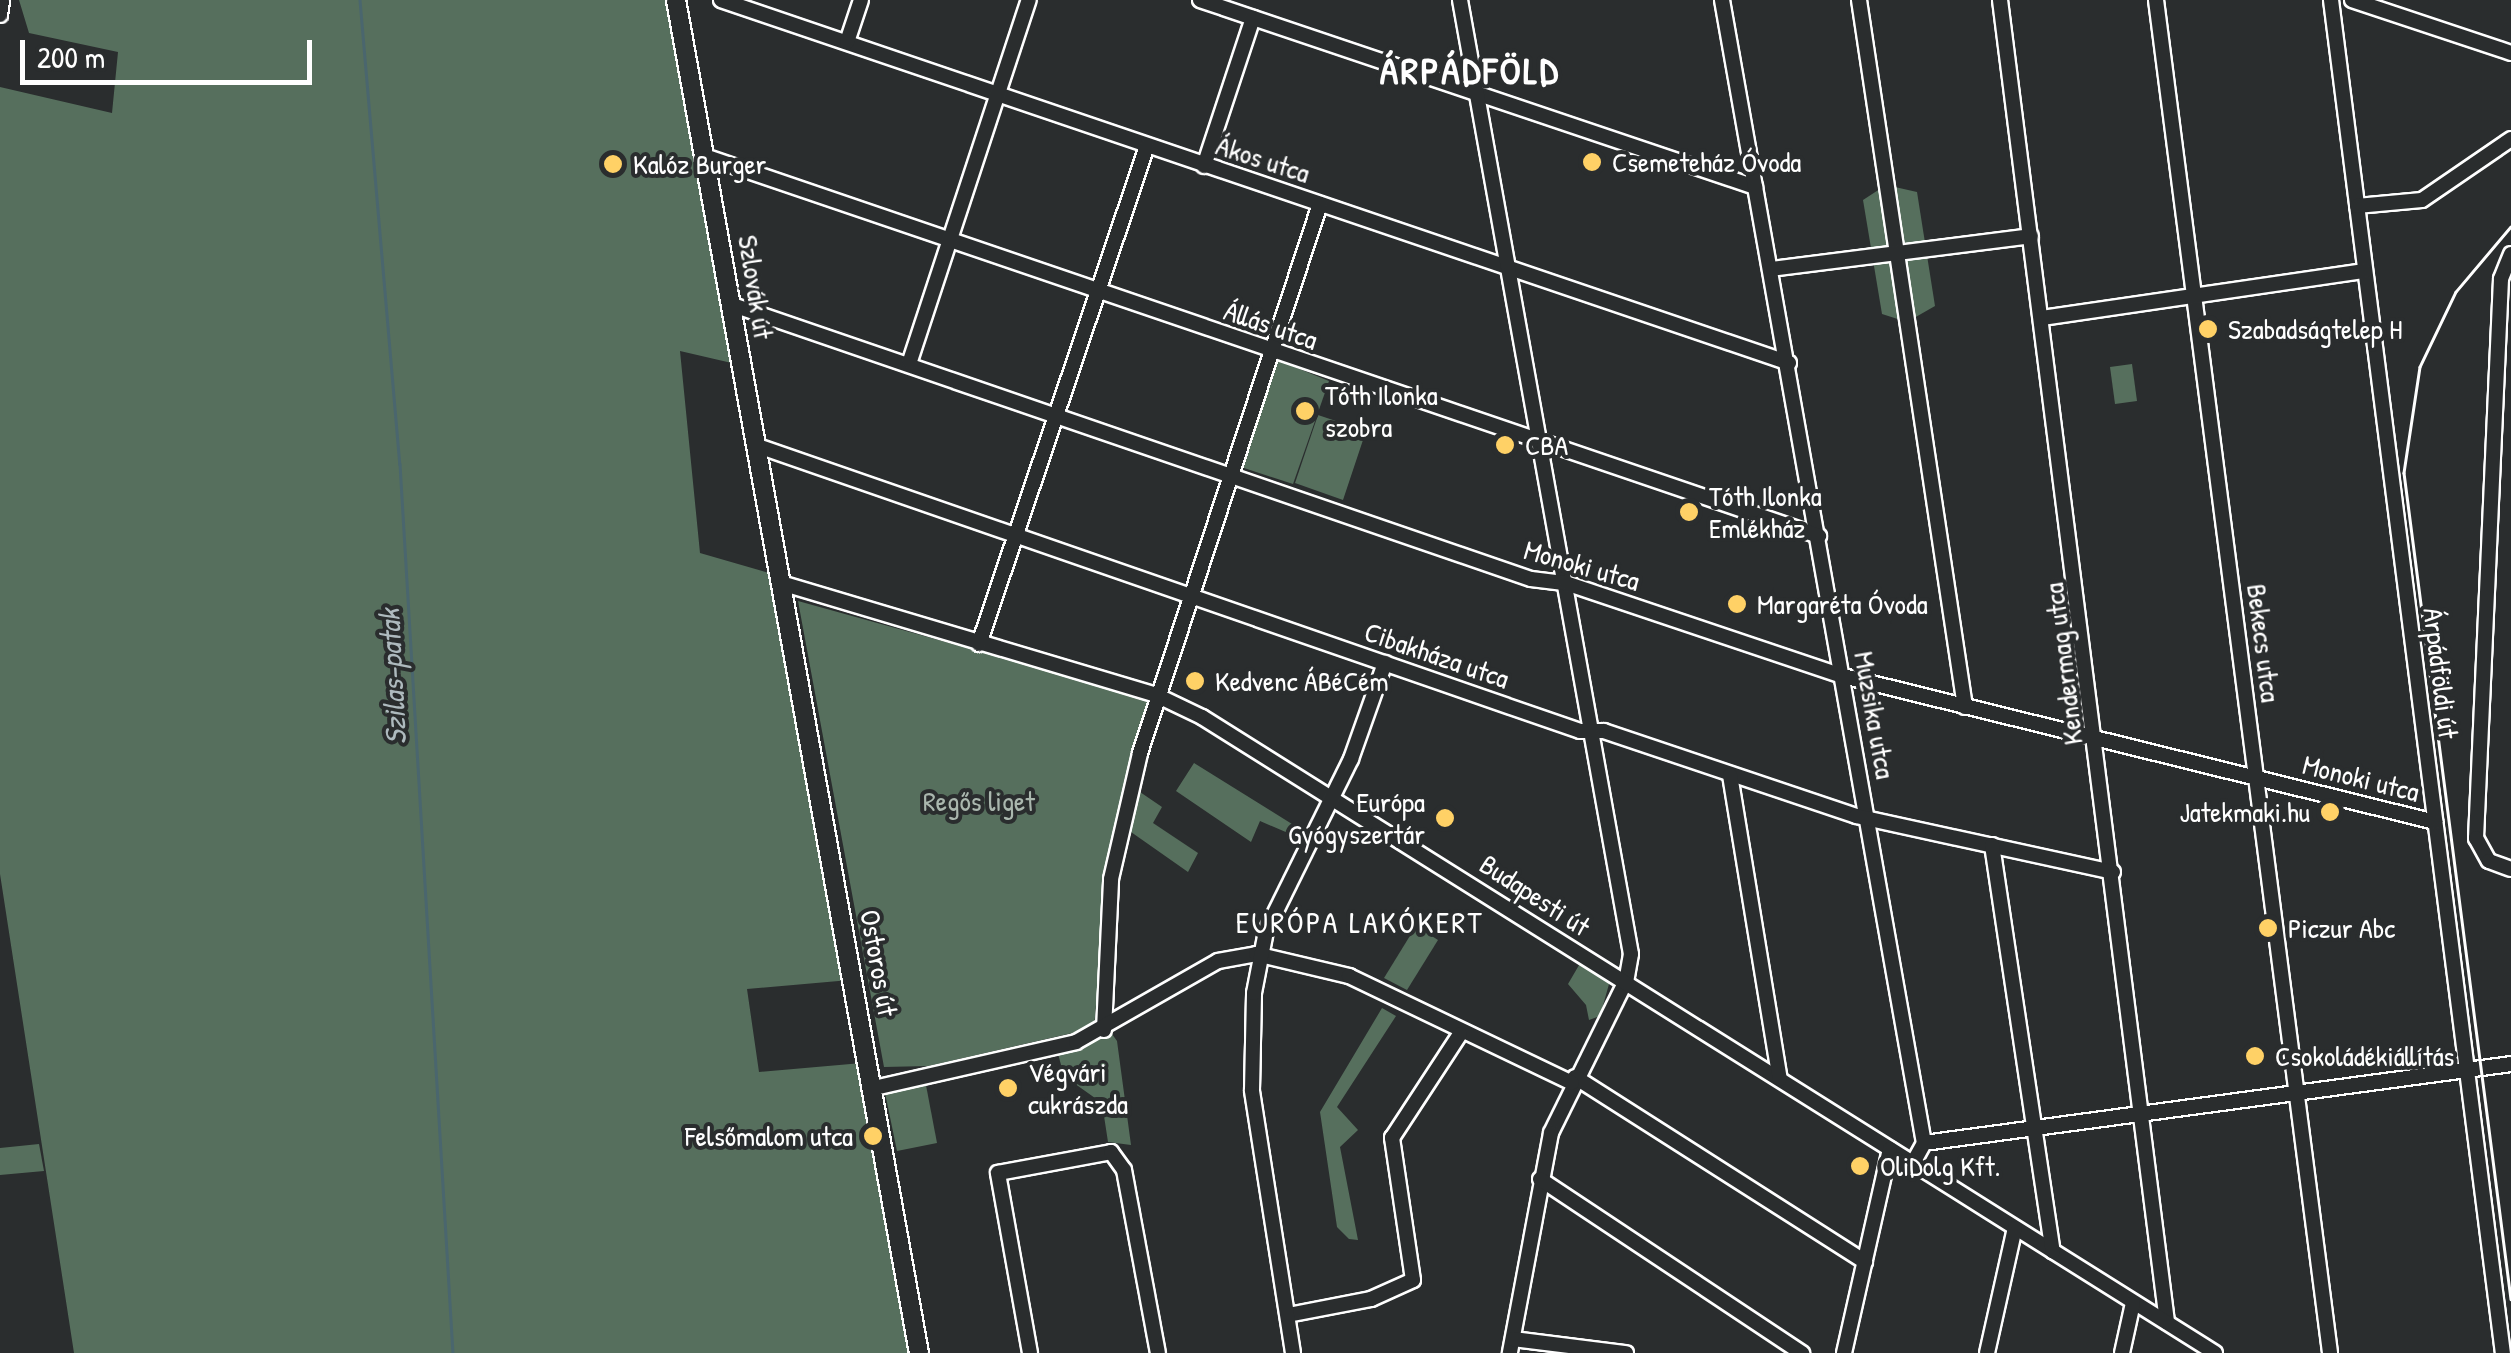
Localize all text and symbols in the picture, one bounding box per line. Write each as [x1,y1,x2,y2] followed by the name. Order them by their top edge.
[25,20,318,82] scale bar
[37,37,105,77] text: 200 m
[1380,48,1560,94] district label: ÁRPÁDFÖLD
[1212,128,1314,190] street label: Ákos utca
[1612,145,1801,179] place label: Csemeteház Óvoda
[633,147,766,181] place label: Kalóz Burger
[1581,151,1603,173] marker: Csemeteház Óvoda
[602,153,624,175] marker: Kalóz Burger
[731,233,781,341] street label: Szlovák út
[1220,293,1322,357] street label: Állás utca
[2228,312,2402,346] place label: Szabadságtelep H
[2197,318,2219,340] marker: Szabadságtelep H
[1325,378,1438,444] place label: Tóth Ilonka szobra
[1294,400,1316,422] marker: Tóth Ilonka szobra
[1525,428,1568,462] place label: CBA
[1494,434,1516,456] marker: CBA
[1709,479,1822,545] place label: Tóth Ilonka Emlékház
[1678,501,1700,523] marker: Tóth Ilonka Emlékház
[1520,532,1644,598] street label: Monoki utca
[2036,581,2090,747] street label: Kendermag utca
[2240,582,2288,704] street label: Bekecs utca
[1757,587,1928,621] place label: Margaréta Óvoda
[1726,593,1748,615] marker: Margaréta Óvoda
[2416,606,2466,740] street label: Árpádföldi út
[370,608,414,746] water label: Szilas-patak
[1360,615,1514,695] street label: Cibakháza utca
[1847,649,1903,781] street label: Muzsika utca
[1215,664,1389,698] place label: Kedvenc ÁBéCém
[1184,670,1206,692] marker: Kedvenc ÁBéCém
[2299,747,2423,809] street label: Monoki utca
[923,784,1035,818] park label: Regős liget
[1288,785,1425,851] place label: Európa Gyógyszertár
[2179,795,2310,829] place label: Jatekmaki.hu
[2319,801,2341,823] marker: Jatekmaki.hu
[1434,807,1456,829] marker: Európa Gyógyszertár
[1474,847,1596,943] street label: Budapesti út
[1236,904,1484,940] district label: EURÓPA LAKÓKERT
[853,907,905,1019] street label: Ostoros út
[2288,911,2395,945] place label: Piczur Abc
[2257,917,2279,939] marker: Piczur Abc
[2275,1039,2454,1073] place label: Csokoládékiállítás
[2244,1045,2266,1067] marker: Csokoládékiállítás
[1028,1055,1128,1121] place label: Végvári cukrászda
[997,1077,1019,1099] marker: Végvári cukrászda
[685,1119,853,1153] place label: Felsőmalom utca
[862,1125,884,1147] marker: Felsőmalom utca
[1880,1149,2001,1183] place label: OliDolg Kft.
[1849,1155,1871,1177] marker: OliDolg Kft.

